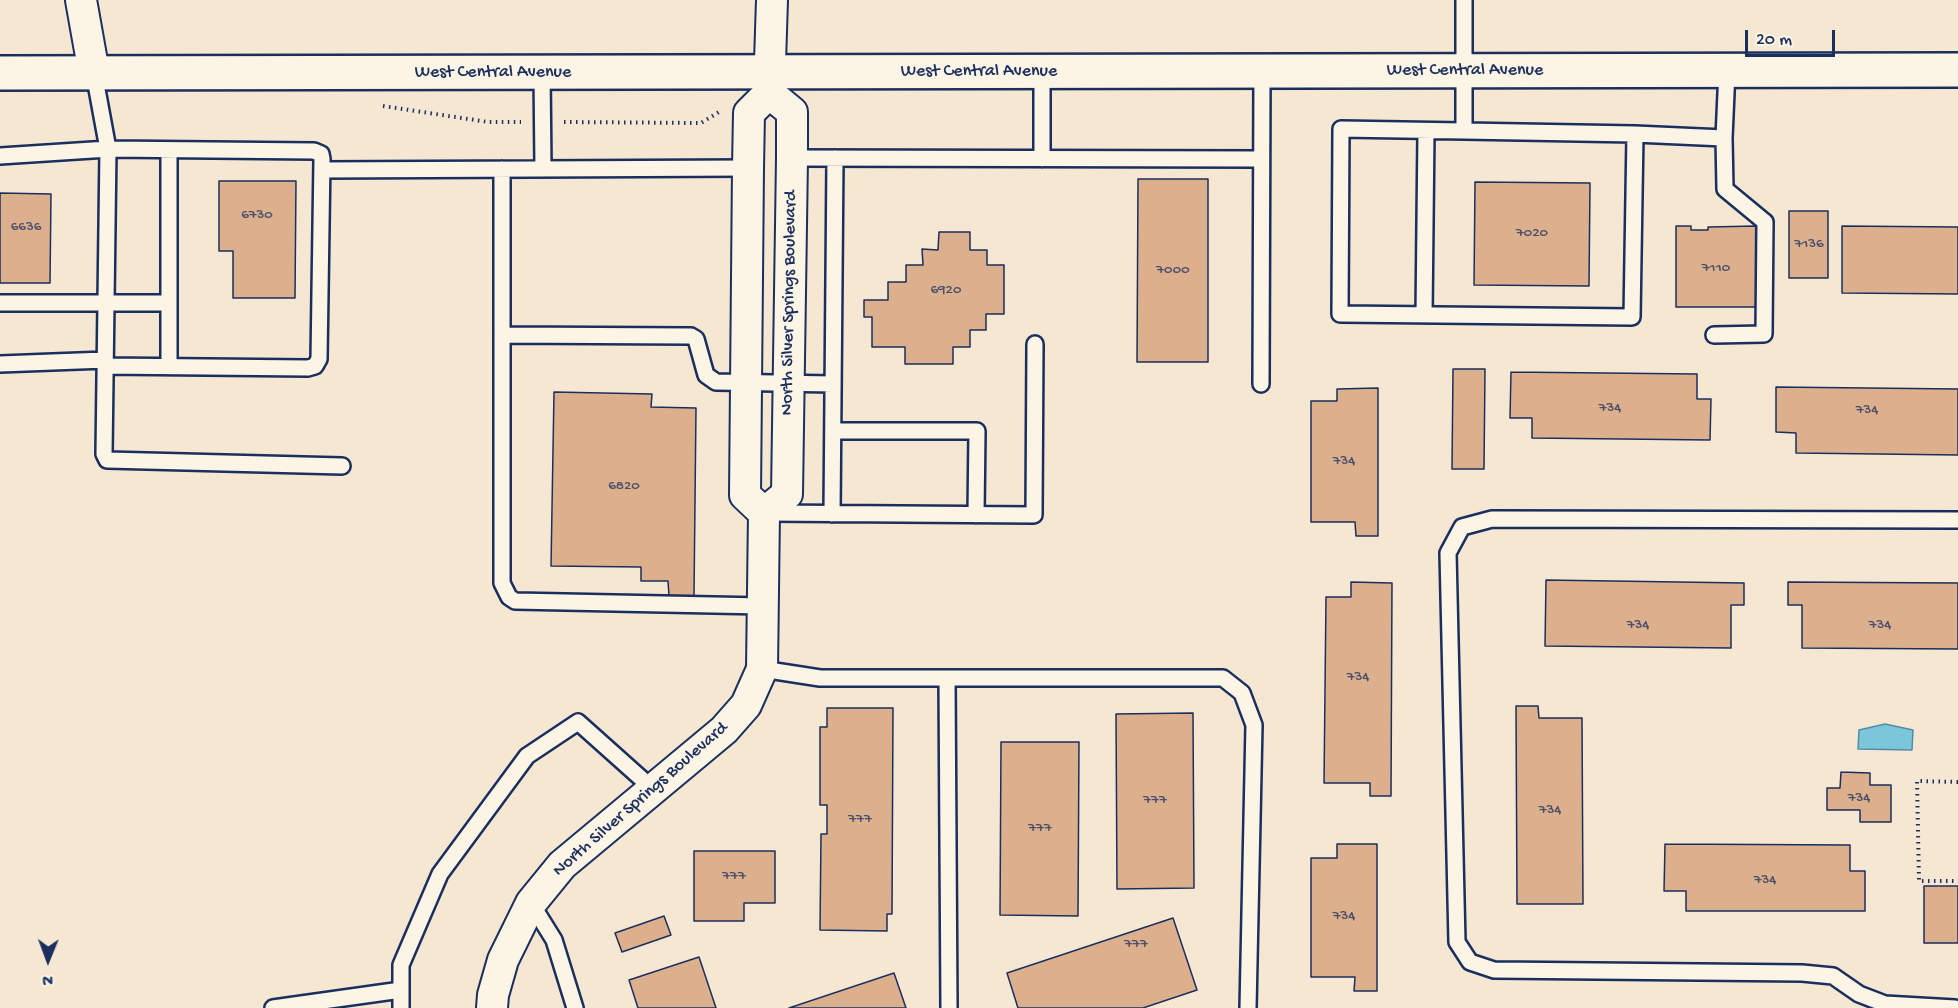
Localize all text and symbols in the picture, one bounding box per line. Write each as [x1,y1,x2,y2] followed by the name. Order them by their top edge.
[1748,18,1838,56] scale bar
[1756,30,1792,51] text: 20 m
[1387,60,1543,82] street label: West Central Avenue
[901,61,1057,83] street label: West Central Avenue
[415,62,571,84] street label: West Central Avenue
[777,190,803,416] street label: North Silver Springs Boulevard
[241,207,273,225] house number: 6730
[11,219,41,237] house number: 6636
[1516,225,1548,243] house number: 7020
[1794,236,1824,254] house number: 7136
[1702,260,1730,278] house number: 7110
[1156,262,1190,280] house number: 7000
[931,282,961,300] house number: 6920
[1599,400,1621,418] house number: 734
[1856,402,1878,420] house number: 734
[1333,453,1355,471] house number: 734
[608,478,640,496] house number: 6820
[1627,617,1649,635] house number: 734
[1869,617,1891,635] house number: 734
[1347,669,1369,687] house number: 734
[549,718,733,882] street label: North Silver Springs Boulevard
[1848,790,1870,808] house number: 734
[1143,792,1167,810] house number: 777
[1539,802,1561,820] house number: 734
[848,811,872,829] house number: 777
[1028,820,1052,838] house number: 777
[722,868,746,886] house number: 777
[1754,872,1776,890] house number: 734
[1333,908,1355,926] house number: 734
[18,930,78,990] north arrow
[1124,936,1148,954] house number: 777
[42,969,53,988] text: N

